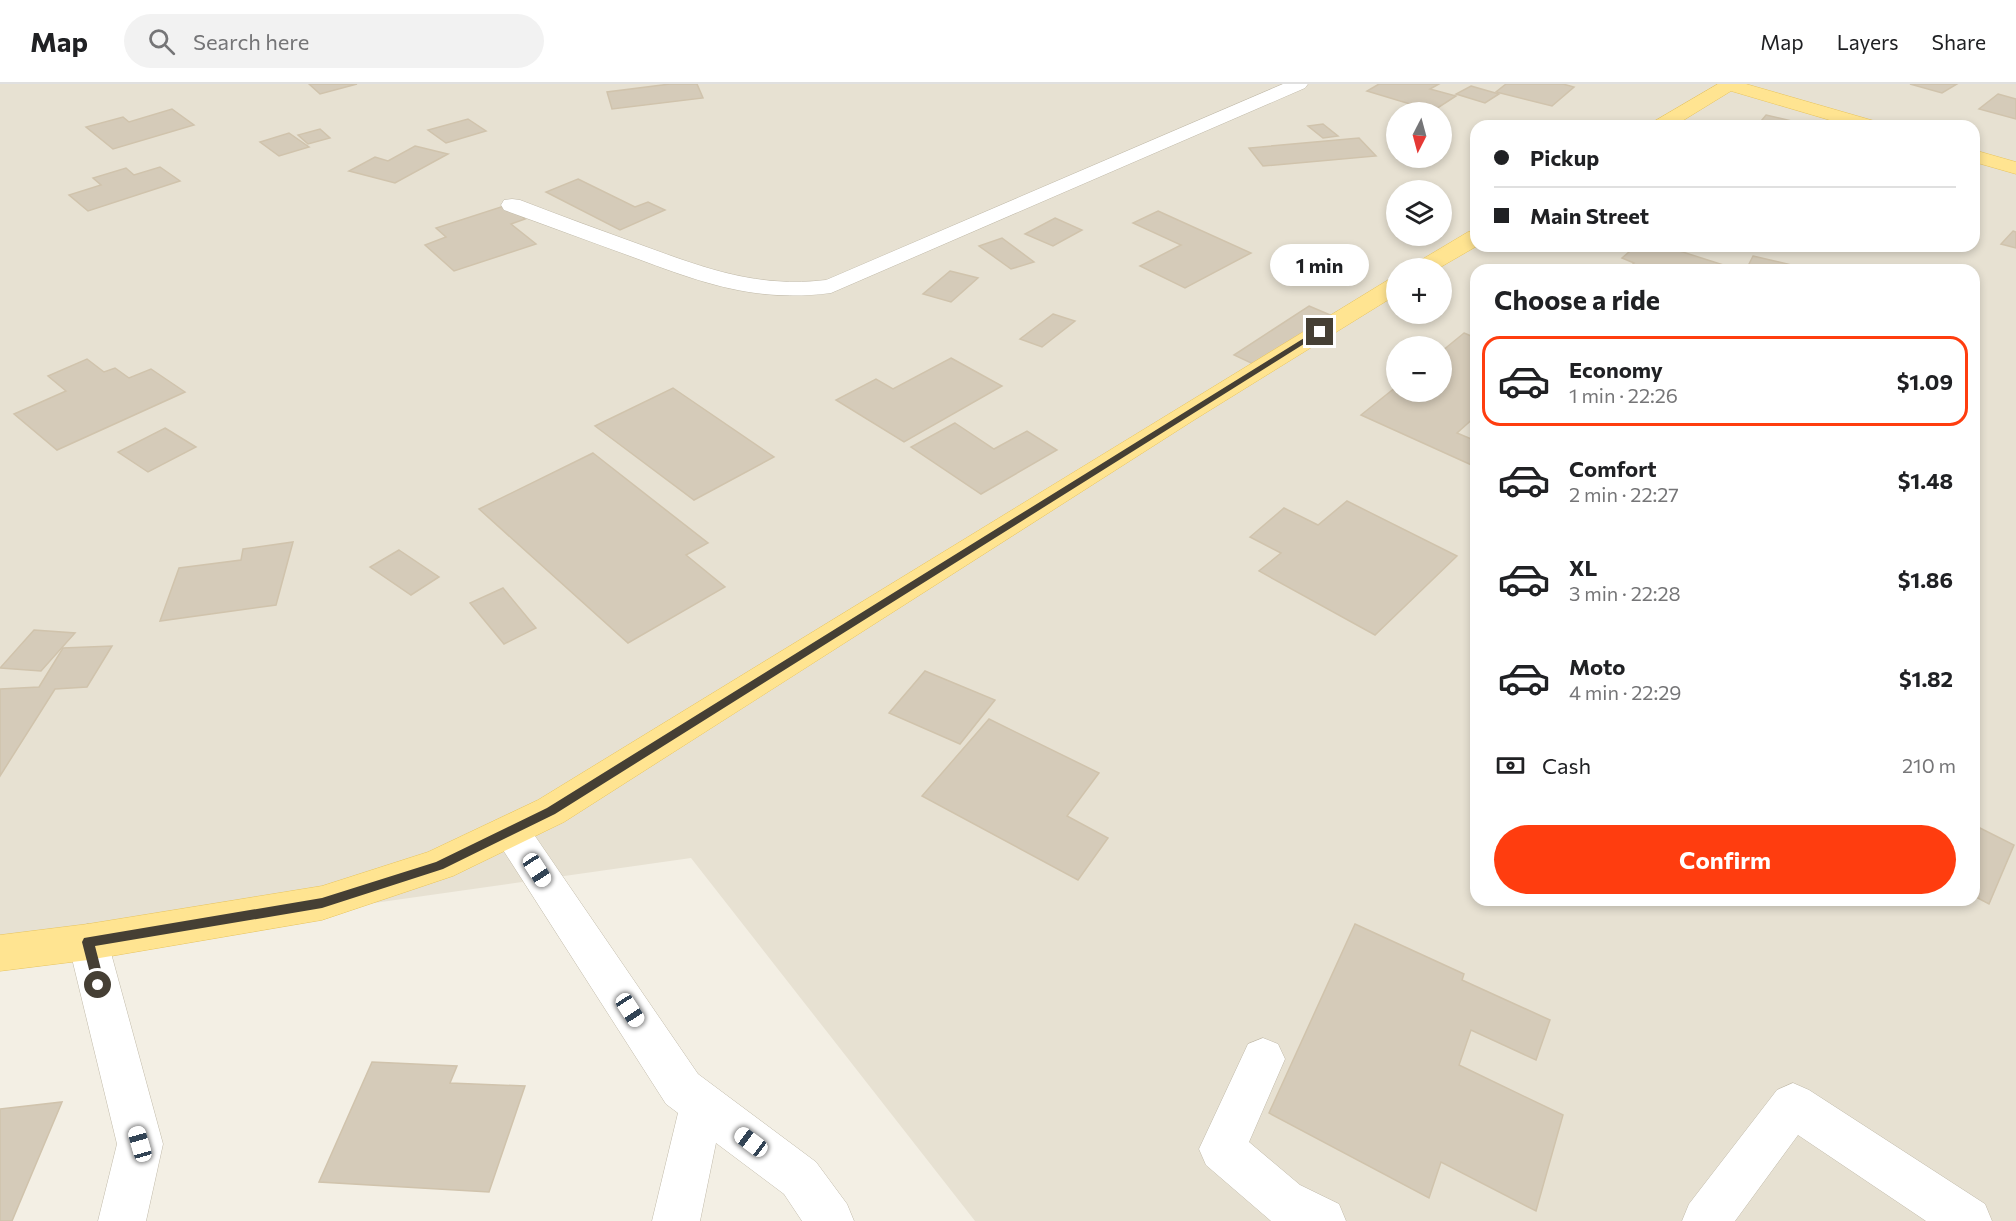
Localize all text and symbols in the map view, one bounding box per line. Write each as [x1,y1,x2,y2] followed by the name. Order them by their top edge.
[124,14,544,68] search box
[30,24,88,58] text: Map
[145,25,178,58] icon: search
[193,28,309,55] text: Search here
[1760,29,1804,54] text: Map
[1837,29,1899,54] text: Layers
[1932,29,1986,54] text: Share
[1386,102,1452,168] north arrow
[1386,102,1452,402] map controls
[1530,144,1599,171] text: Pickup
[1386,180,1452,246] button: layers
[1530,202,1649,229] text: Main Street
[1270,245,1370,287] callout: 1 min
[1296,253,1343,277] text: 1 min
[1386,258,1452,324] button: +
[1494,283,1660,316] text: Choose a ride
[1306,318,1333,345] route end
[1386,336,1452,402] button: −
[1497,354,1551,408] icon: car
[1569,356,1663,383] text: Economy
[1897,368,1953,395] text: $1.09
[1569,383,1678,407] text: 1 min · 22:26
[1497,453,1551,507] icon: car
[1569,455,1657,482] text: Comfort
[1898,467,1953,494] text: $1.48
[1569,482,1679,506] text: 2 min · 22:27
[1497,552,1551,606] icon: car
[1569,554,1597,581] text: XL
[1898,566,1953,593] text: $1.86
[1569,581,1681,605] text: 3 min · 22:28
[1497,651,1551,705] icon: car
[1569,653,1625,680] text: Moto
[1899,665,1953,692] text: $1.82
[1569,680,1681,704] text: 4 min · 22:29
[1494,749,1527,782] icon: cash
[1542,752,1591,779] text: Cash
[1902,753,1956,777] text: 210 m
[1494,825,1956,894] button: Confirm
[520,850,554,890] car
[84,971,111,998] route start
[613,990,647,1030] car
[126,1124,154,1164] car
[731,1124,771,1160] car

